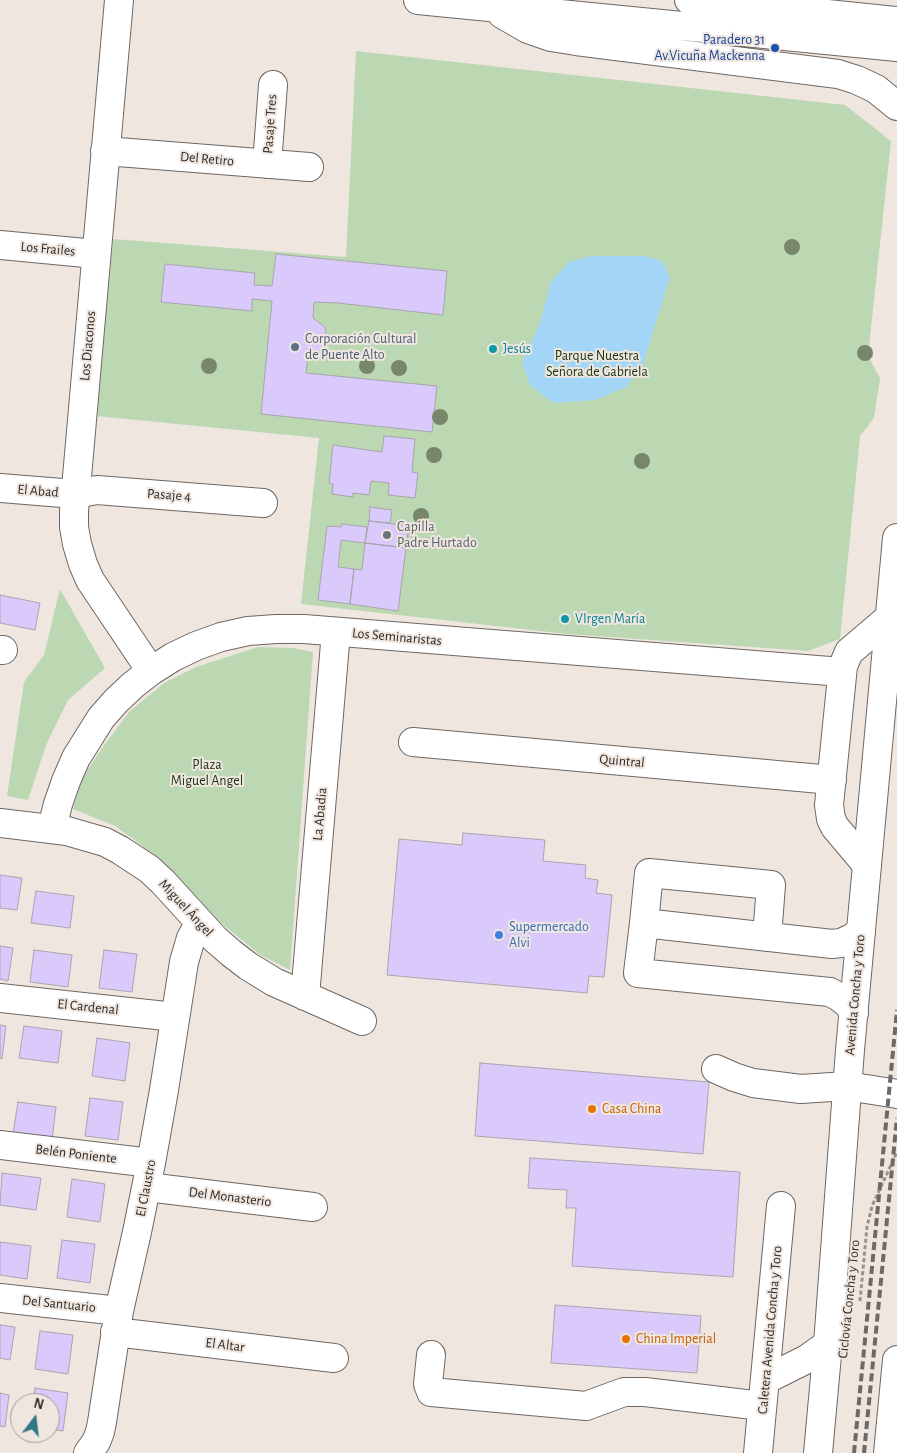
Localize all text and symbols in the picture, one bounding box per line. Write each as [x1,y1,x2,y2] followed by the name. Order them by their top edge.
[654,32,765,64] place label: Paradero 31 Av.Vicuña Mackenna
[769,42,781,54] marker: Paradero 31 Av.Vicuña Mackenna
[260,94,280,154] street label: Pasaje Tres
[179,148,235,170] street label: Del Retiro
[20,238,76,260] street label: Los Frailes
[77,310,99,382] street label: Los Diaconos
[305,331,416,364] place label: Corporación Cultural de Puente Alto
[289,341,301,353] marker: Corporación Cultural de Puente Alto
[503,341,531,357] place label: Jesús
[487,343,499,355] marker: Jesús
[546,348,648,381] park label: Parque Nuestra Señora de Gabriela
[17,481,59,501] street label: El Abad
[146,485,192,505] street label: Pasaje 4
[397,519,477,552] place label: Capilla Padre Hurtado
[381,529,393,541] marker: Capilla Padre Hurtado
[575,611,645,627] place label: VIrgen María
[559,613,571,625] marker: VIrgen María
[351,625,443,649] street label: Los Seminaristas
[599,751,645,771] street label: Quintral
[171,757,243,790] park label: Plaza Miguel Angel
[309,787,331,841] street label: La Abadia
[155,876,217,940] street label: Miguel Ángel
[509,919,589,952] place label: Supermercado Alvi
[493,929,505,941] marker: Supermercado Alvi
[841,934,869,1056] street label: Avenida Concha y Toro
[57,995,119,1019] street label: El Cardenal
[602,1101,661,1117] place label: Casa China
[586,1103,598,1115] marker: Casa China
[34,1141,118,1167] street label: Belén Poniente
[132,1158,160,1218] street label: El Claustro
[188,1184,272,1210] street label: Del Monasterio
[834,1239,864,1359] street label: Ciclovía Concha y Toro
[754,1245,786,1415] street label: Caletera Avenida Concha y Toro
[21,1292,97,1316] street label: Del Santuario
[636,1331,716,1347] place label: China Imperial
[620,1333,632,1345] marker: China Imperial
[204,1334,246,1356] street label: El Altar
[10,1393,60,1443] north arrow
[32,1396,45,1412] text: N

